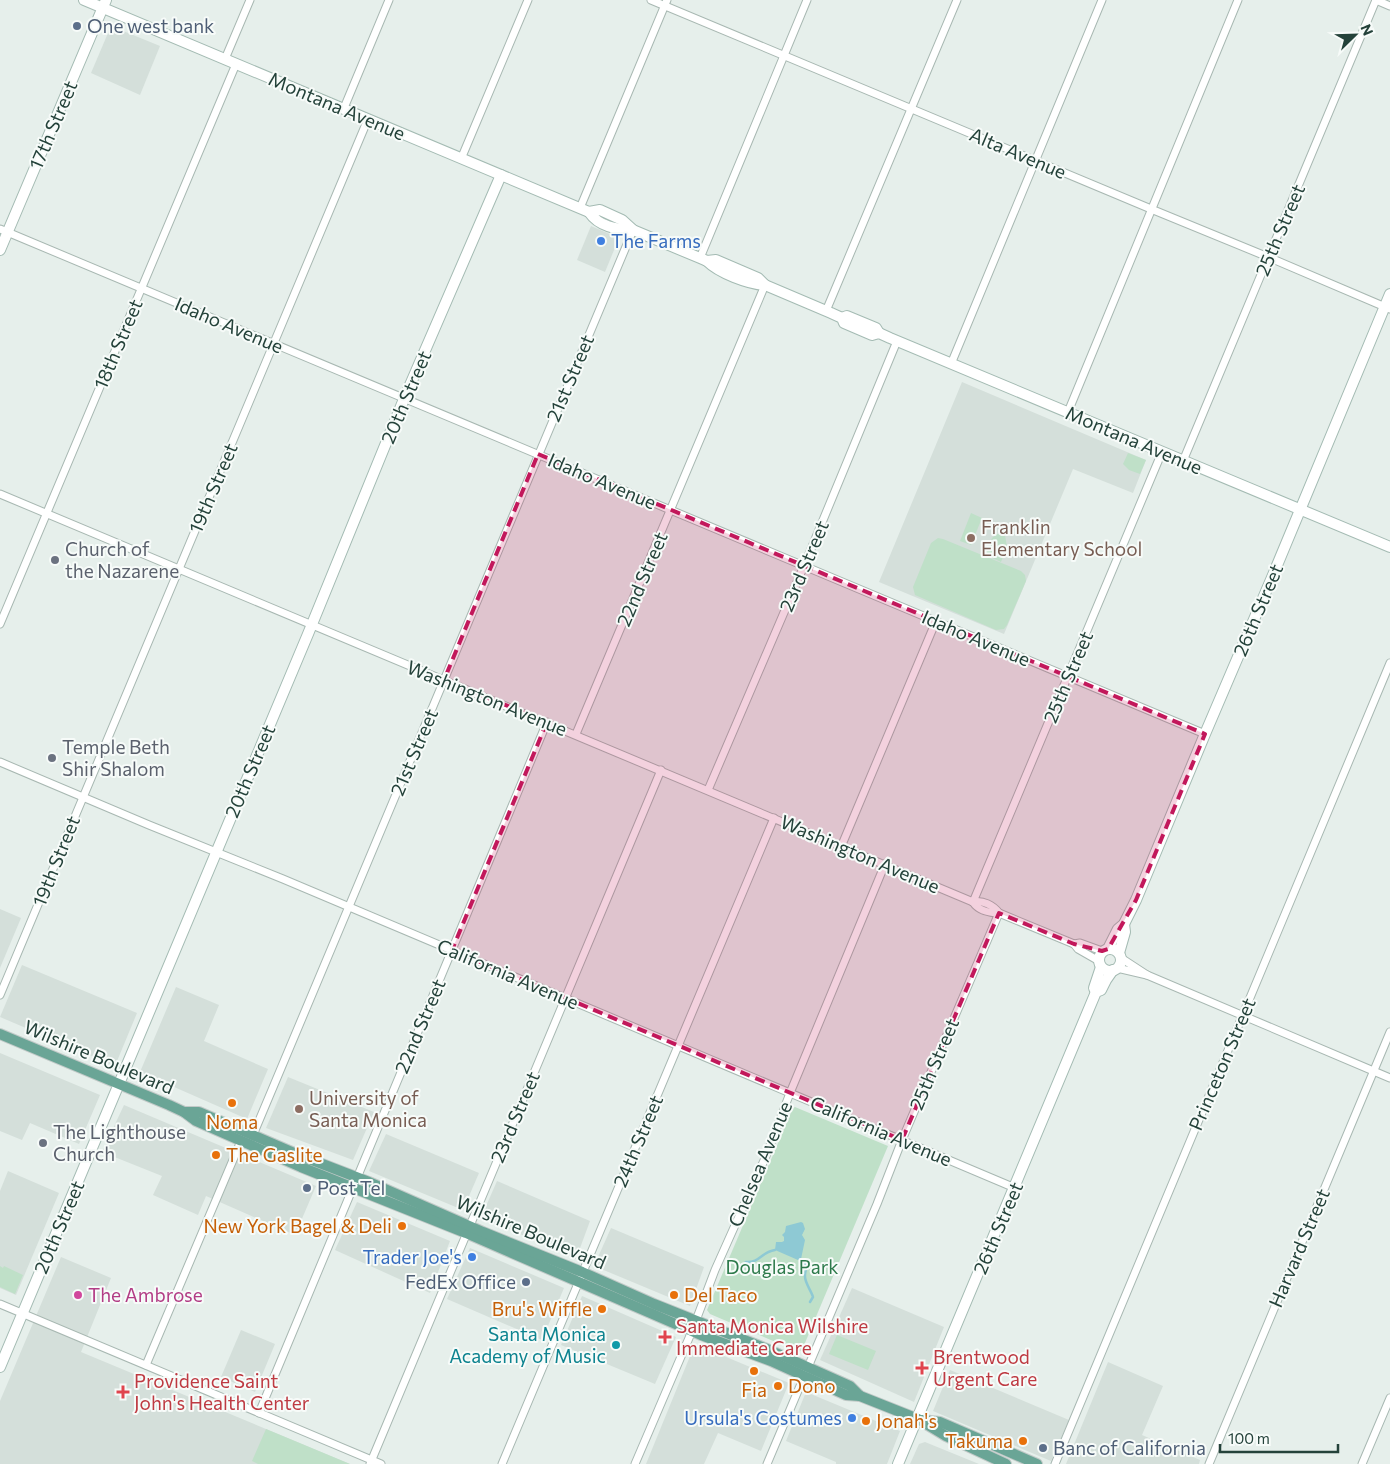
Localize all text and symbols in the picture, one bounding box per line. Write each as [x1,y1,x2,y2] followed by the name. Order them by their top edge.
[1330,10,1380,60] north arrow
[87,14,214,37] place label: One west bank
[71,20,83,32] marker: One west bank
[1358,22,1377,38] text: N
[266,66,409,145] street label: Montana Avenue
[24,77,82,173] street label: 17th Street
[966,122,1070,183] street label: Alta Avenue
[1250,180,1309,279] street label: 25th Street
[611,229,701,252] place label: The Farms
[595,235,607,247] marker: The Farms
[172,291,287,358] street label: Idaho Avenue
[88,295,147,392] street label: 18th Street
[541,331,598,425] street label: 21st Street
[376,347,436,447] street label: 20th Street
[1063,400,1206,479] street label: Montana Avenue
[183,439,242,536] street label: 19th Street
[545,447,660,514] street label: Idaho Avenue
[981,515,1142,560] place label: Franklin Elementary School
[774,516,833,615] street label: 23rd Street
[611,528,672,629] street label: 22nd Street
[965,532,977,544] marker: Franklin Elementary School
[65,537,179,582] place label: Church of the Nazarene
[49,554,61,566] marker: Church of the Nazarene
[1228,560,1287,659] street label: 26th Street
[919,604,1034,671] street label: Idaho Avenue
[1038,627,1097,726] street label: 25th Street
[404,655,571,740] street label: Washington Avenue
[385,705,442,799] street label: 21st Street
[220,721,280,821] street label: 20th Street
[62,735,170,780] place label: Temple Beth Shir Shalom
[46,752,58,764] marker: Temple Beth Shir Shalom
[777,810,943,897] street label: Washington Avenue
[27,812,84,909] street label: 19th Street
[434,933,582,1014] street label: California Avenue
[389,975,450,1076] street label: 22nd Street
[1183,994,1260,1134] street label: Princeton Street
[904,1014,963,1113] street label: 25th Street
[21,1015,178,1099] street label: Wilshire Boulevard
[485,1067,544,1166] street label: 23rd Street
[309,1086,427,1131] place label: University of Santa Monica
[807,1090,955,1171] street label: California Avenue
[608,1091,667,1190] street label: 24th Street
[226,1097,238,1109] marker: Noma
[723,1097,796,1230] street label: Chelsea Avenue
[293,1103,305,1115] marker: University of Santa Monica
[206,1110,258,1133] place label: Noma
[53,1120,186,1165] place label: The Lighthouse Church
[37,1137,49,1149] marker: The Lighthouse Church
[226,1143,323,1166] place label: The Gaslite
[210,1149,222,1161] marker: The Gaslite
[317,1176,385,1199] place label: Post Tel
[29,1177,89,1277] street label: 20th Street
[968,1178,1027,1277] street label: 26th Street
[301,1182,313,1194] marker: Post Tel
[1263,1185,1334,1311] street label: Harvard Street
[453,1190,610,1274] street label: Wilshire Boulevard
[203,1214,392,1237] place label: New York Bagel & Deli
[396,1220,408,1232] marker: New York Bagel & Deli
[362,1245,462,1268] place label: Trader Joe's
[466,1251,478,1263] marker: Trader Joe's
[725,1255,839,1278] park label: Douglas Park
[405,1270,516,1293] place label: FedEx Office
[520,1276,532,1288] marker: FedEx Office
[88,1283,203,1306] place label: The Ambrose
[684,1283,758,1306] place label: Del Taco
[72,1289,84,1301] marker: The Ambrose
[668,1289,680,1301] marker: Del Taco
[492,1297,592,1320] place label: Bru's Wiffle
[596,1303,608,1315] marker: Bru's Wiffle
[676,1314,868,1359] place label: Santa Monica Wilshire Immediate Care
[449,1322,606,1367] place label: Santa Monica Academy of Music
[658,1330,672,1344] marker: Santa Monica Wilshire Immediate Care
[610,1339,622,1351] marker: Santa Monica Academy of Music
[933,1345,1037,1390] place label: Brentwood Urgent Care
[915,1361,929,1375] marker: Brentwood Urgent Care
[748,1365,760,1377] marker: Fia
[134,1369,310,1414] place label: Providence Saint John's Health Center
[788,1374,836,1397] place label: Dono
[741,1378,767,1401] place label: Fia
[772,1380,784,1392] marker: Dono
[116,1385,130,1399] marker: Providence Saint John's Health Center
[684,1406,842,1429] place label: Ursula's Costumes
[876,1409,937,1432] place label: Jonah's
[846,1412,858,1424] marker: Ursula's Costumes
[860,1415,872,1427] marker: Jonah's
[1220,1422,1338,1454] scale bar
[945,1429,1013,1452] place label: Takuma
[1228,1429,1270,1447] text: 100 m
[1017,1435,1029,1447] marker: Takuma
[1053,1436,1206,1459] place label: Banc of California
[1037,1442,1049,1454] marker: Banc of California

